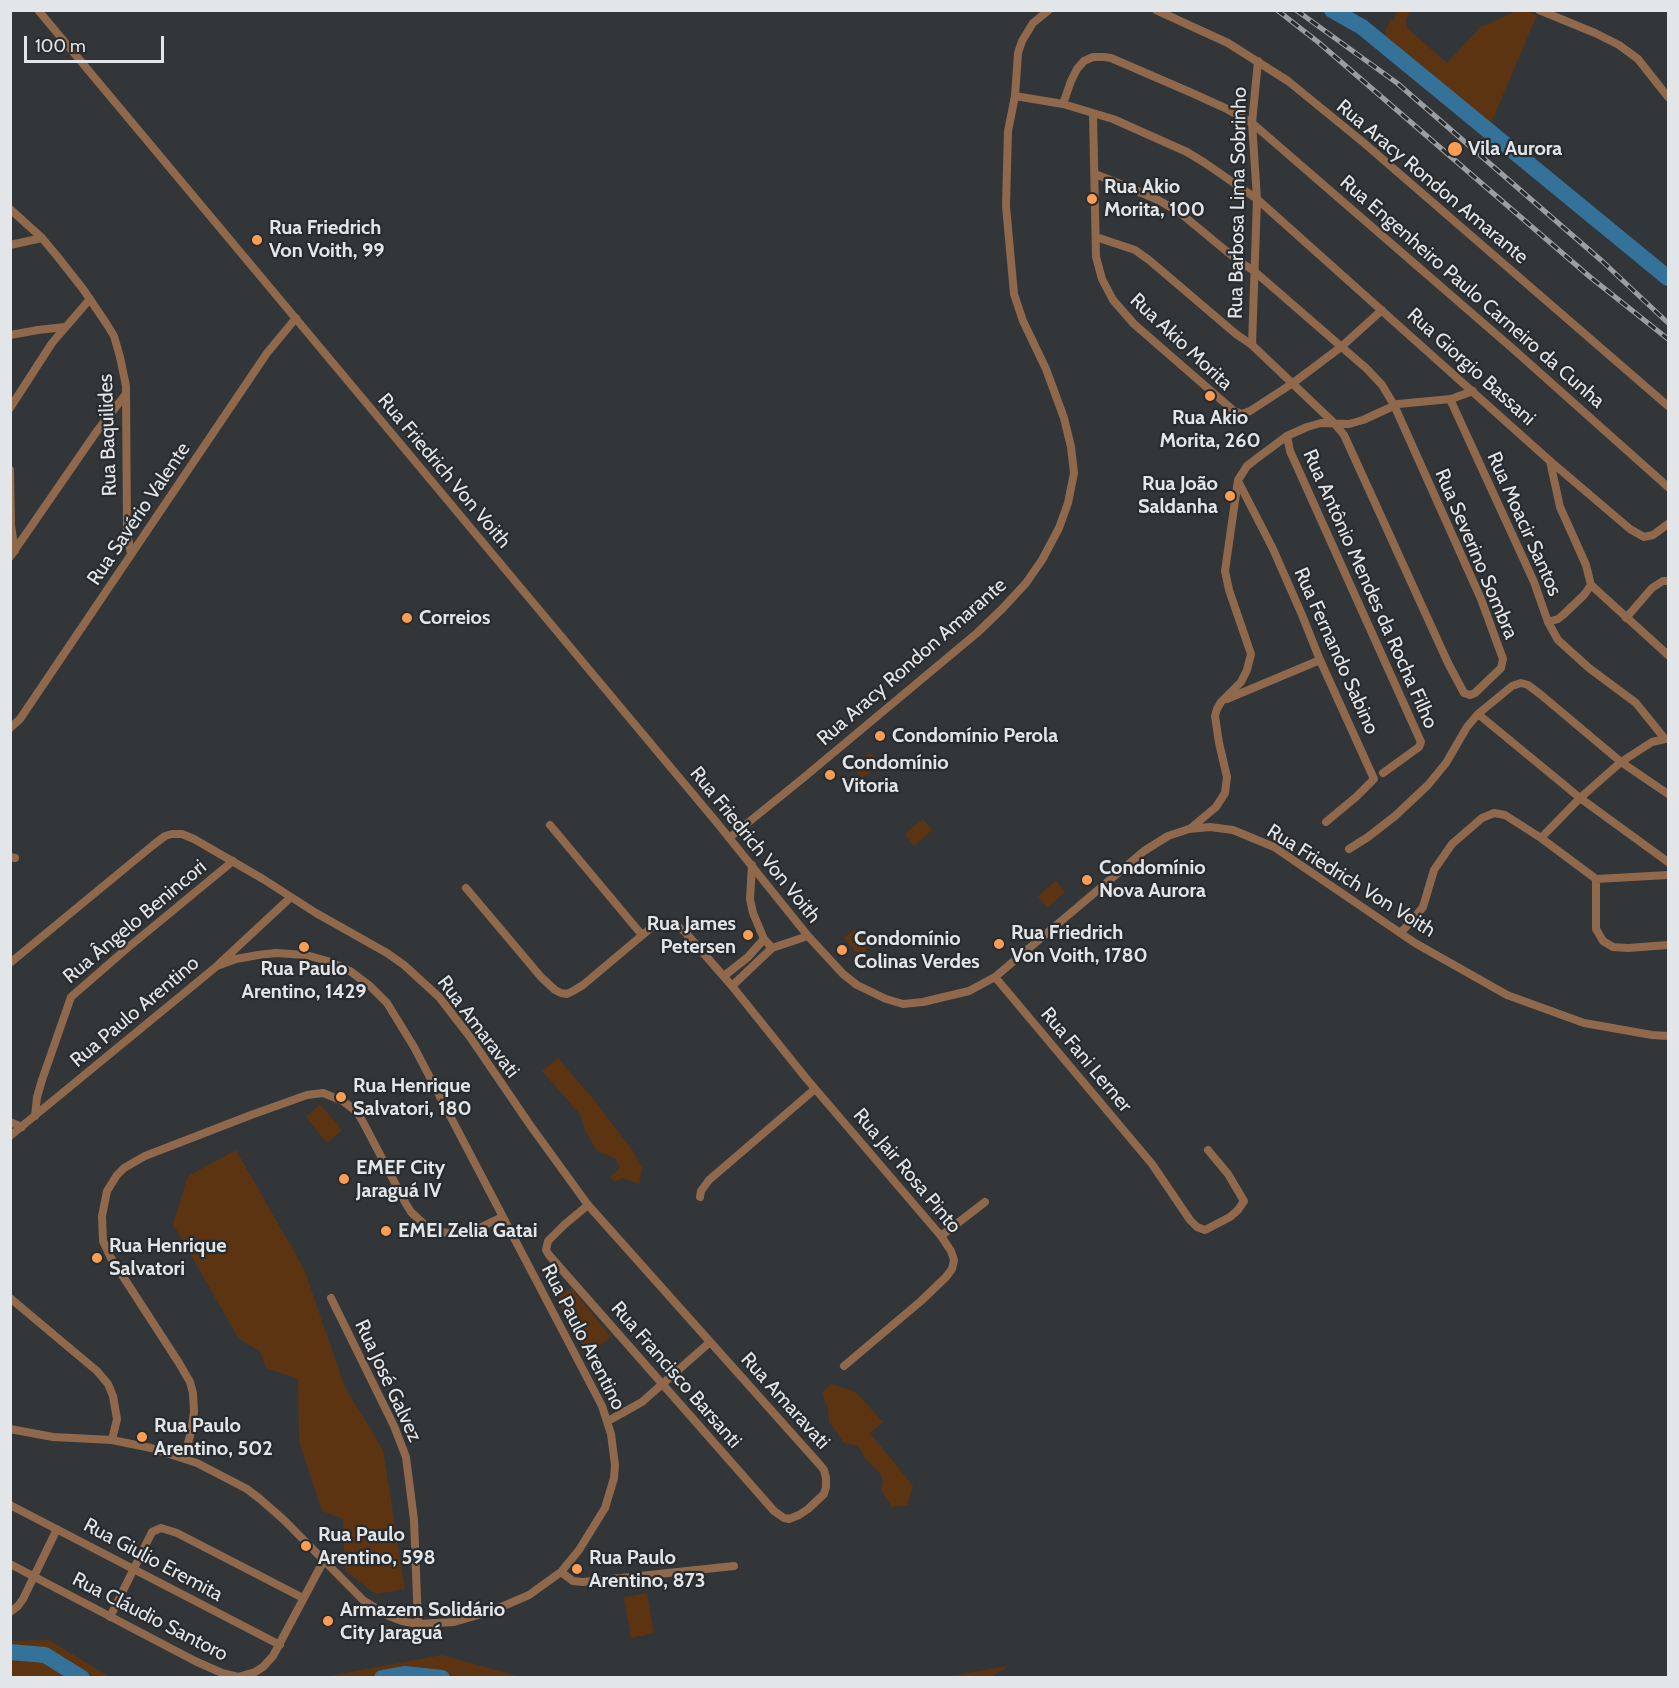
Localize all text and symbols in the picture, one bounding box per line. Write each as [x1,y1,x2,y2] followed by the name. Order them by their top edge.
[27,24,166,62] scale bar
[35,35,86,57] text: 100 m
[1224,87,1252,319] street label: Rua Barbosa Lima Sobrinho
[1331,95,1533,269] street label: Rua Aracy Rondon Amarante
[1468,137,1562,161] place label: Vila Aurora
[1446,140,1464,158] marker: Vila Aurora
[1335,170,1609,414] street label: Rua Engenheiro Paulo Carneiro da Cunha
[1104,175,1205,222] place label: Rua Akio Morita, 100
[1085,192,1099,206] marker: Rua Akio Morita, 100
[269,216,384,263] place label: Rua Friedrich Von Voith, 99
[250,233,264,247] marker: Rua Friedrich Von Voith, 99
[1125,288,1237,396] street label: Rua Akio Morita
[1402,303,1540,431] street label: Rua Giorgio Bassani
[94,373,122,497] street label: Rua Baquilides
[372,389,516,553] street label: Rua Friedrich Von Voith
[1203,389,1217,403] marker: Rua Akio Morita, 260
[1159,406,1261,453] place label: Rua Akio Morita, 260
[82,438,196,590] street label: Rua Savério Valente
[1297,446,1443,732] street label: Rua Antônio Mendes da Rocha Filho
[1481,448,1567,600] street label: Rua Moacir Santos
[1429,465,1523,643] street label: Rua Severino Sombra
[1138,472,1218,519] place label: Rua João Saldanha
[1223,489,1237,503] marker: Rua João Saldanha
[1288,564,1384,738] street label: Rua Fernando Sabino
[812,573,1012,751] street label: Rua Aracy Rondon Amarante
[419,606,490,630] place label: Correios
[400,611,414,625] marker: Correios
[892,724,1058,748] place label: Condomínio Perola
[873,729,887,743] marker: Condomínio Perola
[842,751,949,798] place label: Condomínio Vitoria
[685,762,825,928] street label: Rua Friedrich Von Voith
[823,768,837,782] marker: Condomínio Vitoria
[1262,819,1440,943] street label: Rua Friedrich Von Voith
[59,855,211,989] street label: Rua Ângelo Benincori
[1099,856,1206,903] place label: Condomínio Nova Aurora
[1080,873,1094,887] marker: Condomínio Nova Aurora
[647,912,736,959] place label: Rua James Petersen
[1011,921,1148,968] place label: Rua Friedrich Von Voith, 1780
[854,927,980,974] place label: Condomínio Colinas Verdes
[741,928,755,942] marker: Rua James Petersen
[992,937,1006,951] marker: Rua Friedrich Von Voith, 1780
[297,940,311,954] marker: Rua Paulo Arentino, 1429
[835,943,849,957] marker: Condomínio Colinas Verdes
[66,951,204,1073] street label: Rua Paulo Arentino
[241,957,367,1004] place label: Rua Paulo Arentino, 1429
[432,971,524,1083] street label: Rua Amaravati
[1035,1003,1137,1117] street label: Rua Fani Lerner
[353,1074,472,1121] place label: Rua Henrique Salvatori, 180
[334,1090,348,1104] marker: Rua Henrique Salvatori, 180
[848,1104,966,1238] street label: Rua Jair Rosa Pinto
[356,1156,445,1203] place label: EMEF City Jaraguá IV
[337,1172,351,1186] marker: EMEF City Jaraguá IV
[398,1219,537,1243] place label: EMEI Zelia Gatai
[379,1224,393,1238] marker: EMEI Zelia Gatai
[109,1234,227,1281] place label: Rua Henrique Salvatori
[90,1251,104,1265] marker: Rua Henrique Salvatori
[536,1260,630,1414] street label: Rua Paulo Arentino
[606,1297,746,1453] street label: Rua Francisco Barsanti
[349,1316,427,1446] street label: Rua José Galvez
[735,1348,835,1454] street label: Rua Amaravati
[154,1414,273,1461] place label: Rua Paulo Arentino, 502
[135,1430,149,1444] marker: Rua Paulo Arentino, 502
[79,1513,227,1607] street label: Rua Giulio Eremita
[318,1523,435,1570] place label: Rua Paulo Arentino, 598
[299,1539,313,1553] marker: Rua Paulo Arentino, 598
[589,1546,705,1593] place label: Rua Paulo Arentino, 873
[570,1562,584,1576] marker: Rua Paulo Arentino, 873
[68,1567,232,1667] street label: Rua Cláudio Santoro
[340,1598,505,1645] place label: Armazem Solidário City Jaraguá
[321,1614,335,1628] marker: Armazem Solidário City Jaraguá

